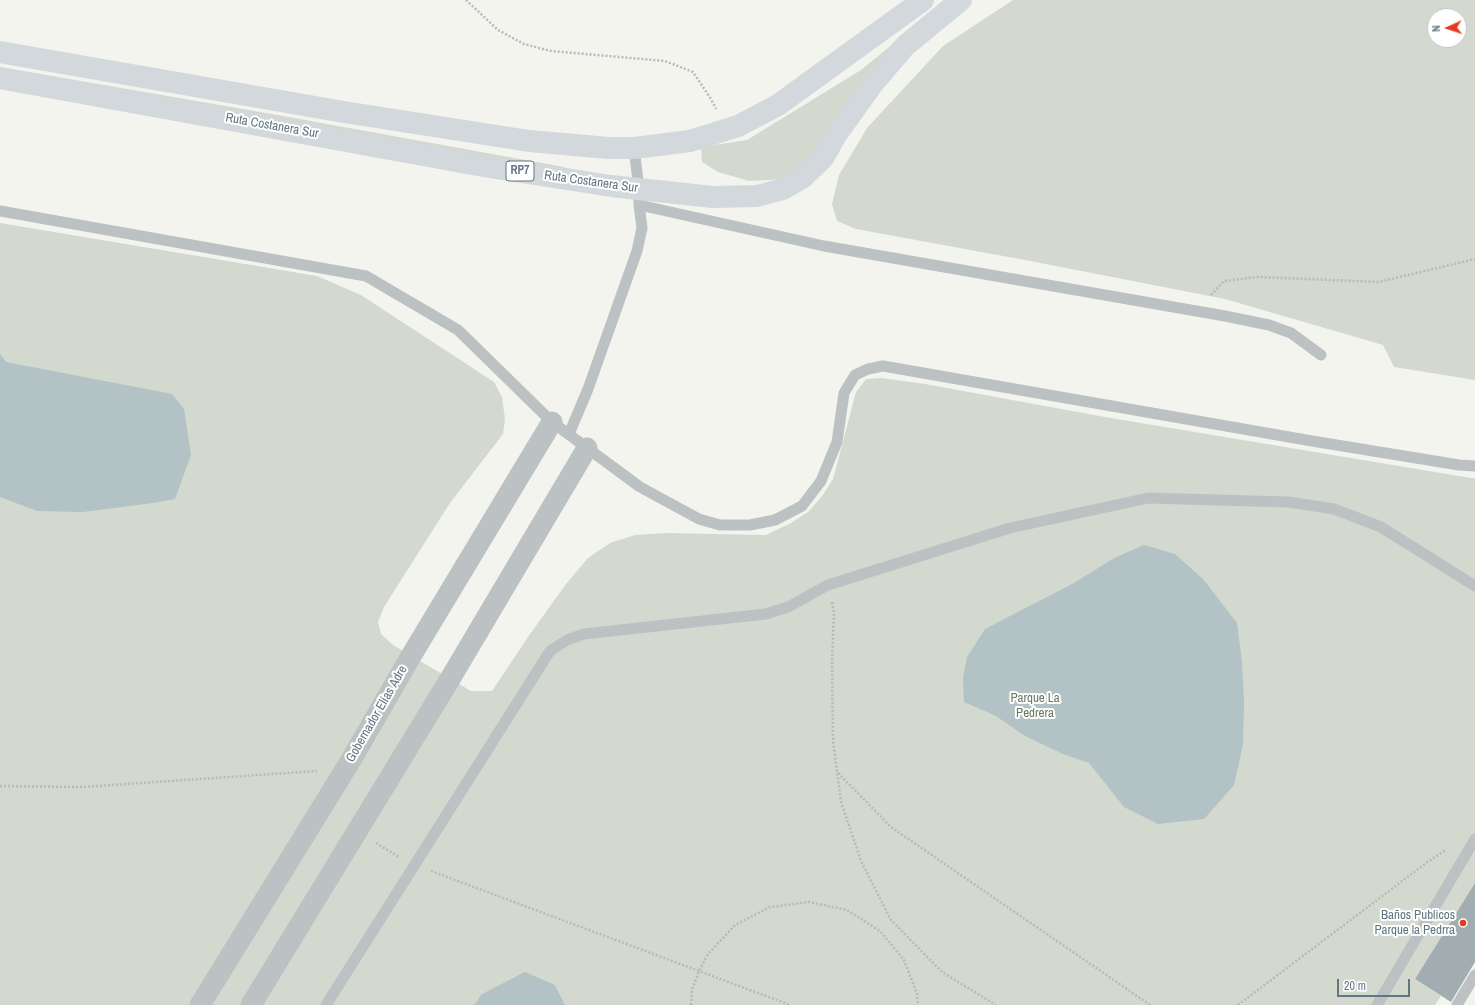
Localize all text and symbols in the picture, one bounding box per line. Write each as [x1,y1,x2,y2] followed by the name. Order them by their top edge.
[1427,8,1467,48] north arrow
[1429,25,1443,32] text: N
[224,110,320,142] street label: Ruta Costanera Sur
[506,161,534,181] road number: RP7
[543,168,639,196] street label: Ruta Costanera Sur
[343,663,411,765] street label: Gobernador Elías Adre
[1010,691,1060,722] park label: Parque La Pedrera
[1374,908,1455,939] place label: Baños Publicos Parque la Pedrra
[1458,918,1468,928] marker: Baños Publicos Parque la Pedrra
[1339,971,1412,997] scale bar
[1344,978,1366,994] text: 20 m

